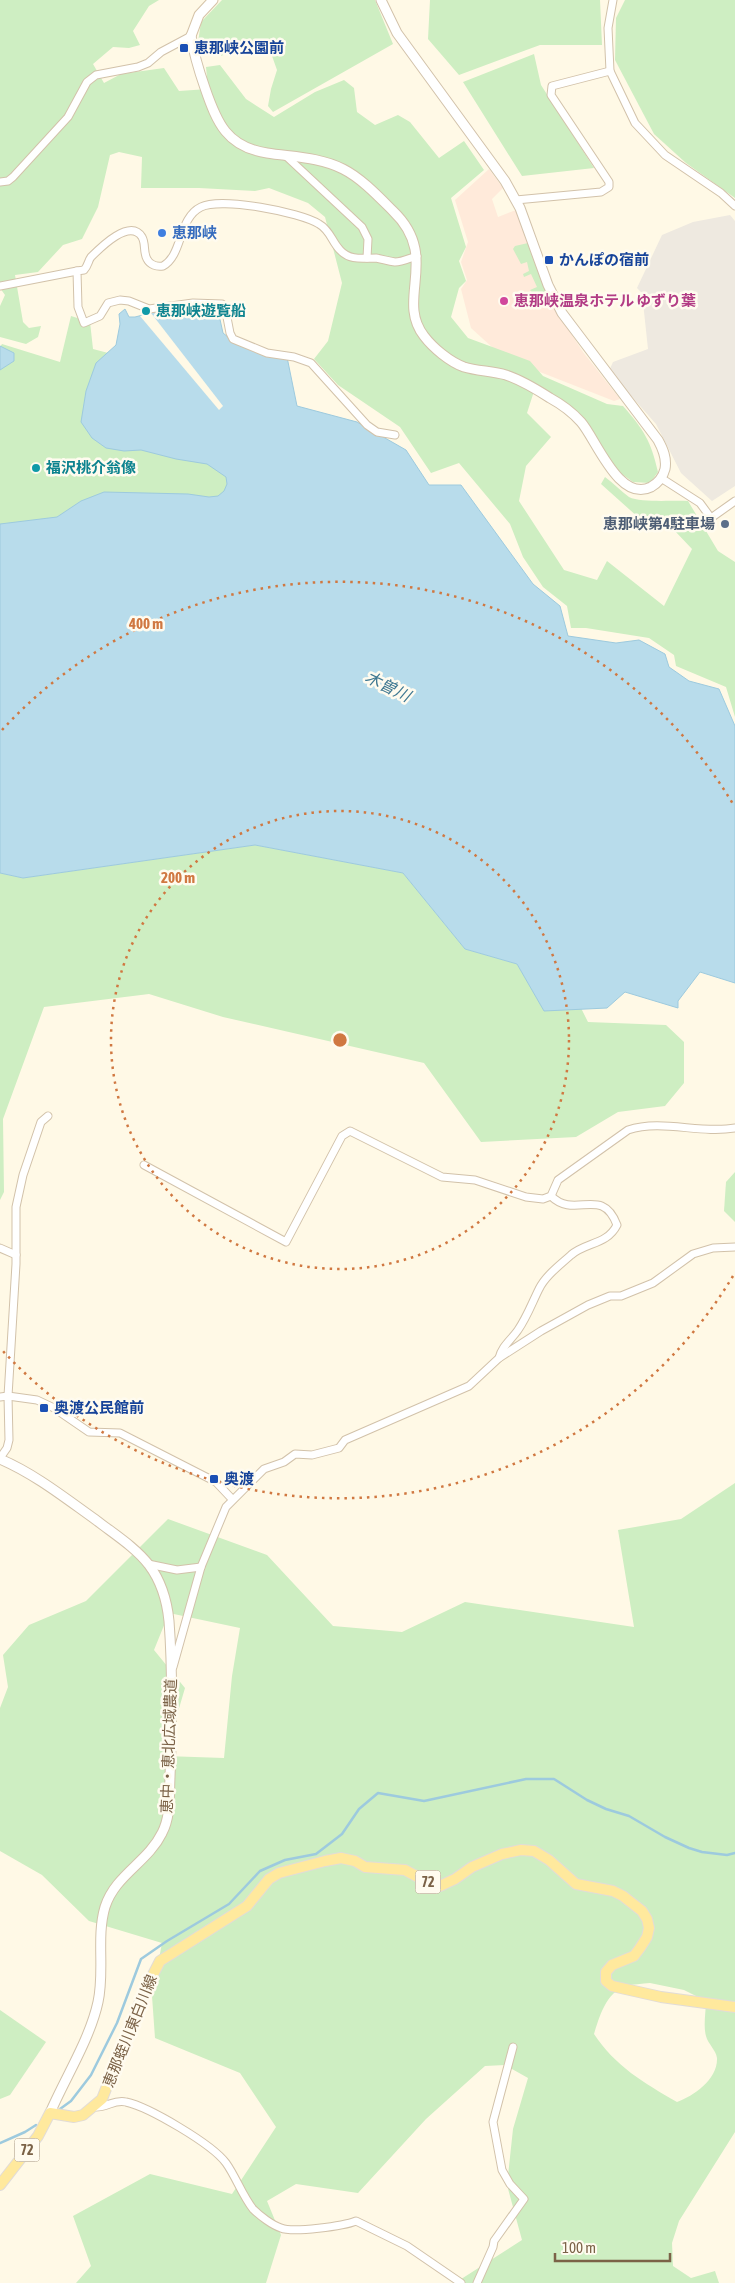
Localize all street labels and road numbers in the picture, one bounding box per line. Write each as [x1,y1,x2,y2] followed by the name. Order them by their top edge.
[158,1678,179,1814] street label: 恵中・恵北広域農道
[416,1870,440,1894] road number: 72
[99,1972,160,2090] street label: 恵那蛭川東白川線
[15,2138,40,2162] road number: 72

